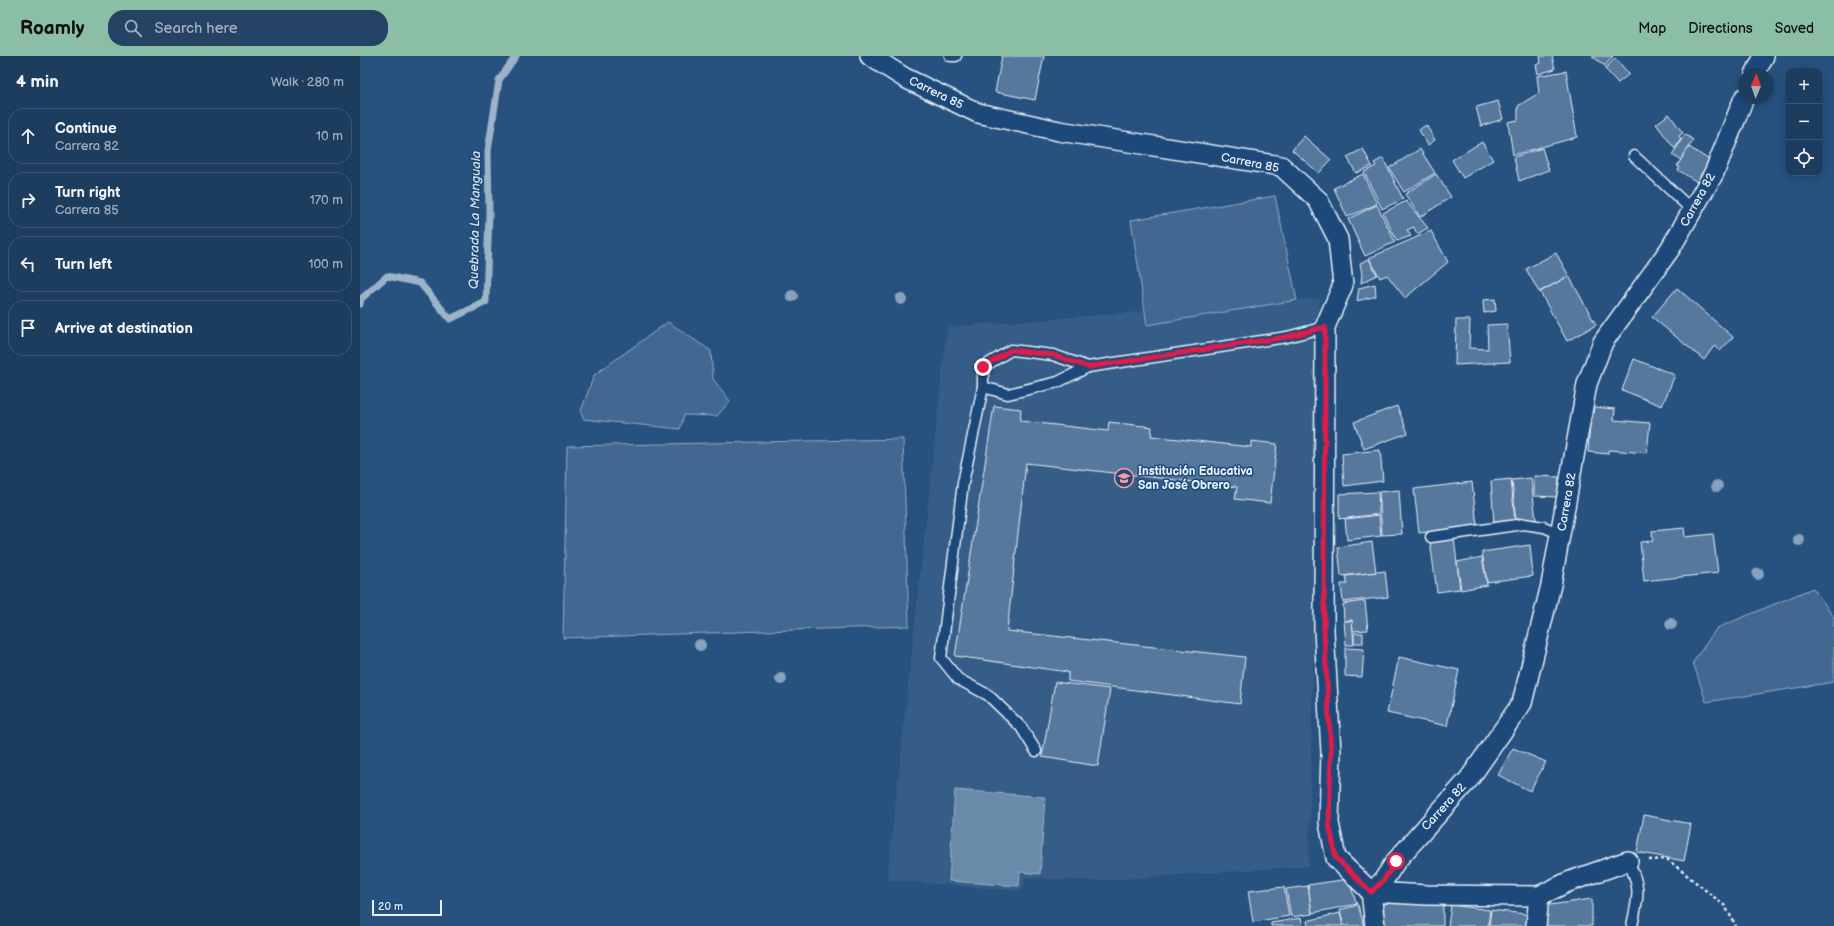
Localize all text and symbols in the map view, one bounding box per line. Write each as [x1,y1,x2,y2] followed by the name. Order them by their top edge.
[108,10,388,46] search box
[20,17,84,40] text: Roamly
[122,17,144,39] icon: search
[154,19,238,38] text: Search here
[1638,20,1666,37] text: Map
[1688,20,1753,37] text: Directions
[1775,20,1814,37] text: Saved
[1738,68,1774,104] north arrow
[1786,68,1822,176] map controls
[1786,68,1822,104] button: +
[16,72,59,92] text: 4 min
[906,73,966,113] street label: Carrera 85
[271,74,344,90] text: Walk · 280 m
[1786,104,1822,140] button: −
[55,119,117,138] text: Continue
[17,125,39,147] icon: ahead
[316,128,343,144] text: 10 m
[55,138,119,154] text: Carrera 82
[1786,140,1822,176] button: locate
[1220,150,1280,176] street label: Carrera 85
[466,151,484,289] water label: Quebrada La Manguala
[1677,171,1719,229] street label: Carrera 82
[55,183,120,202] text: Turn right
[17,189,39,211] icon: right
[310,192,343,208] text: 170 m
[55,202,119,218] text: Carrera 85
[17,253,39,275] icon: left
[55,255,112,274] text: Turn left
[308,256,343,272] text: 100 m
[17,317,39,339] icon: arrive
[55,319,193,338] text: Arrive at destination
[974,358,992,376] route end
[1138,464,1253,493] place label: Institución Educativa San José Obrero
[1113,467,1135,489] school or university icon: Institución Educativa San José Obrero
[1554,472,1580,532] street label: Carrera 82
[1419,780,1469,834] street label: Carrera 82
[1387,852,1405,870] route start
[372,898,442,917] scale bar
[378,900,403,913] text: 20 m

